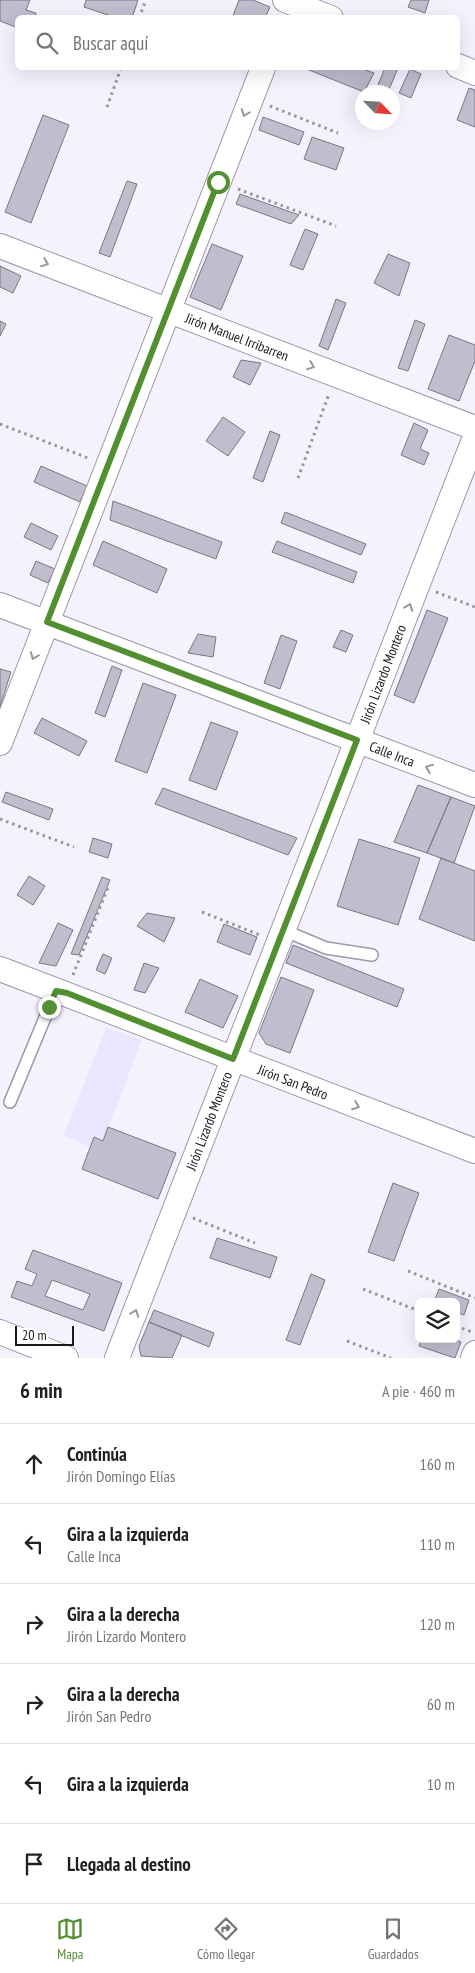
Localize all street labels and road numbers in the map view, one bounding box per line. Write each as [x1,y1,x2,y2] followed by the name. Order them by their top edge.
[182,309,291,365] street label: Jirón Manuel Irribarren
[356,622,410,727] street label: Jirón Lizardo Montero
[367,737,417,771] street label: Calle Inca
[254,1060,331,1104] street label: Jirón San Pedro
[182,1069,236,1174] street label: Jirón Lizardo Montero

